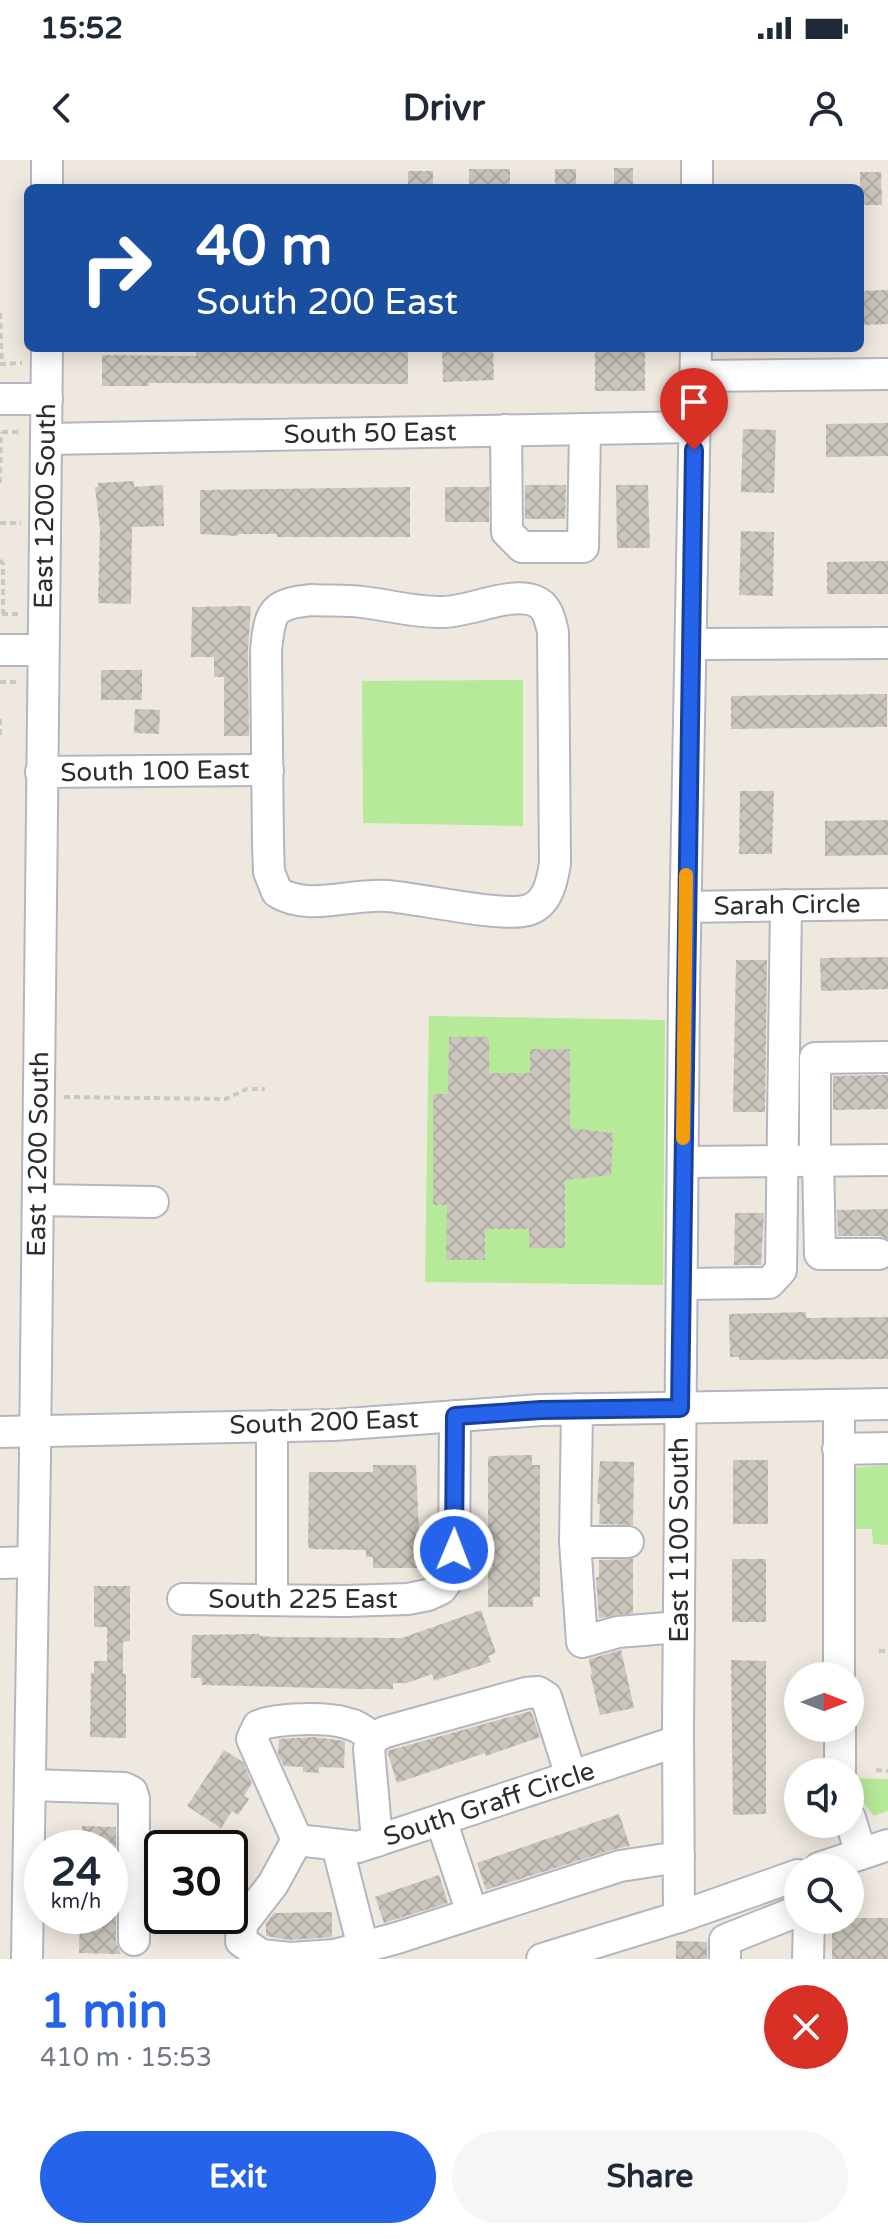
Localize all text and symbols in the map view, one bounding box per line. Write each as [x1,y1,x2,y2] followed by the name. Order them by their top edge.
[40,10,123,47] text: 15:52
[40,86,84,130] icon: back
[804,86,848,130] icon: person
[403,87,485,130] text: Drivr
[196,213,332,280] text: 40 m
[64,216,168,320] icon: right
[196,281,458,324] text: South 200 East
[660,368,728,450] pin
[672,380,716,424] icon: arrive
[28,403,62,609] street label: East 1200 South
[283,416,457,450] street label: South 50 East
[60,754,250,788] street label: South 100 East
[713,888,861,922] street label: Sarah Circle
[21,1051,55,1257] street label: East 1200 South
[229,1403,419,1441] street label: South 200 East
[664,1437,695,1643] street label: East 1100 South
[412,1508,496,1592] position arrow
[208,1584,398,1615] street label: South 225 East
[784,1662,864,1742] north arrow
[784,1662,864,1934] map controls
[380,1755,598,1853] street label: South Graff Circle
[784,1758,864,1838] button: sound
[144,1830,248,1934] speed limit sign: 30
[51,1848,101,1896] text: 24
[784,1854,864,1934] button: search
[51,1890,101,1914] text: km/h
[40,1983,168,2041] text: 1 min
[764,1985,848,2069] button: close
[40,2042,212,2073] text: 410 m · 15:53
[40,2131,436,2223] button: Exit
[452,2131,848,2223] button: Share

